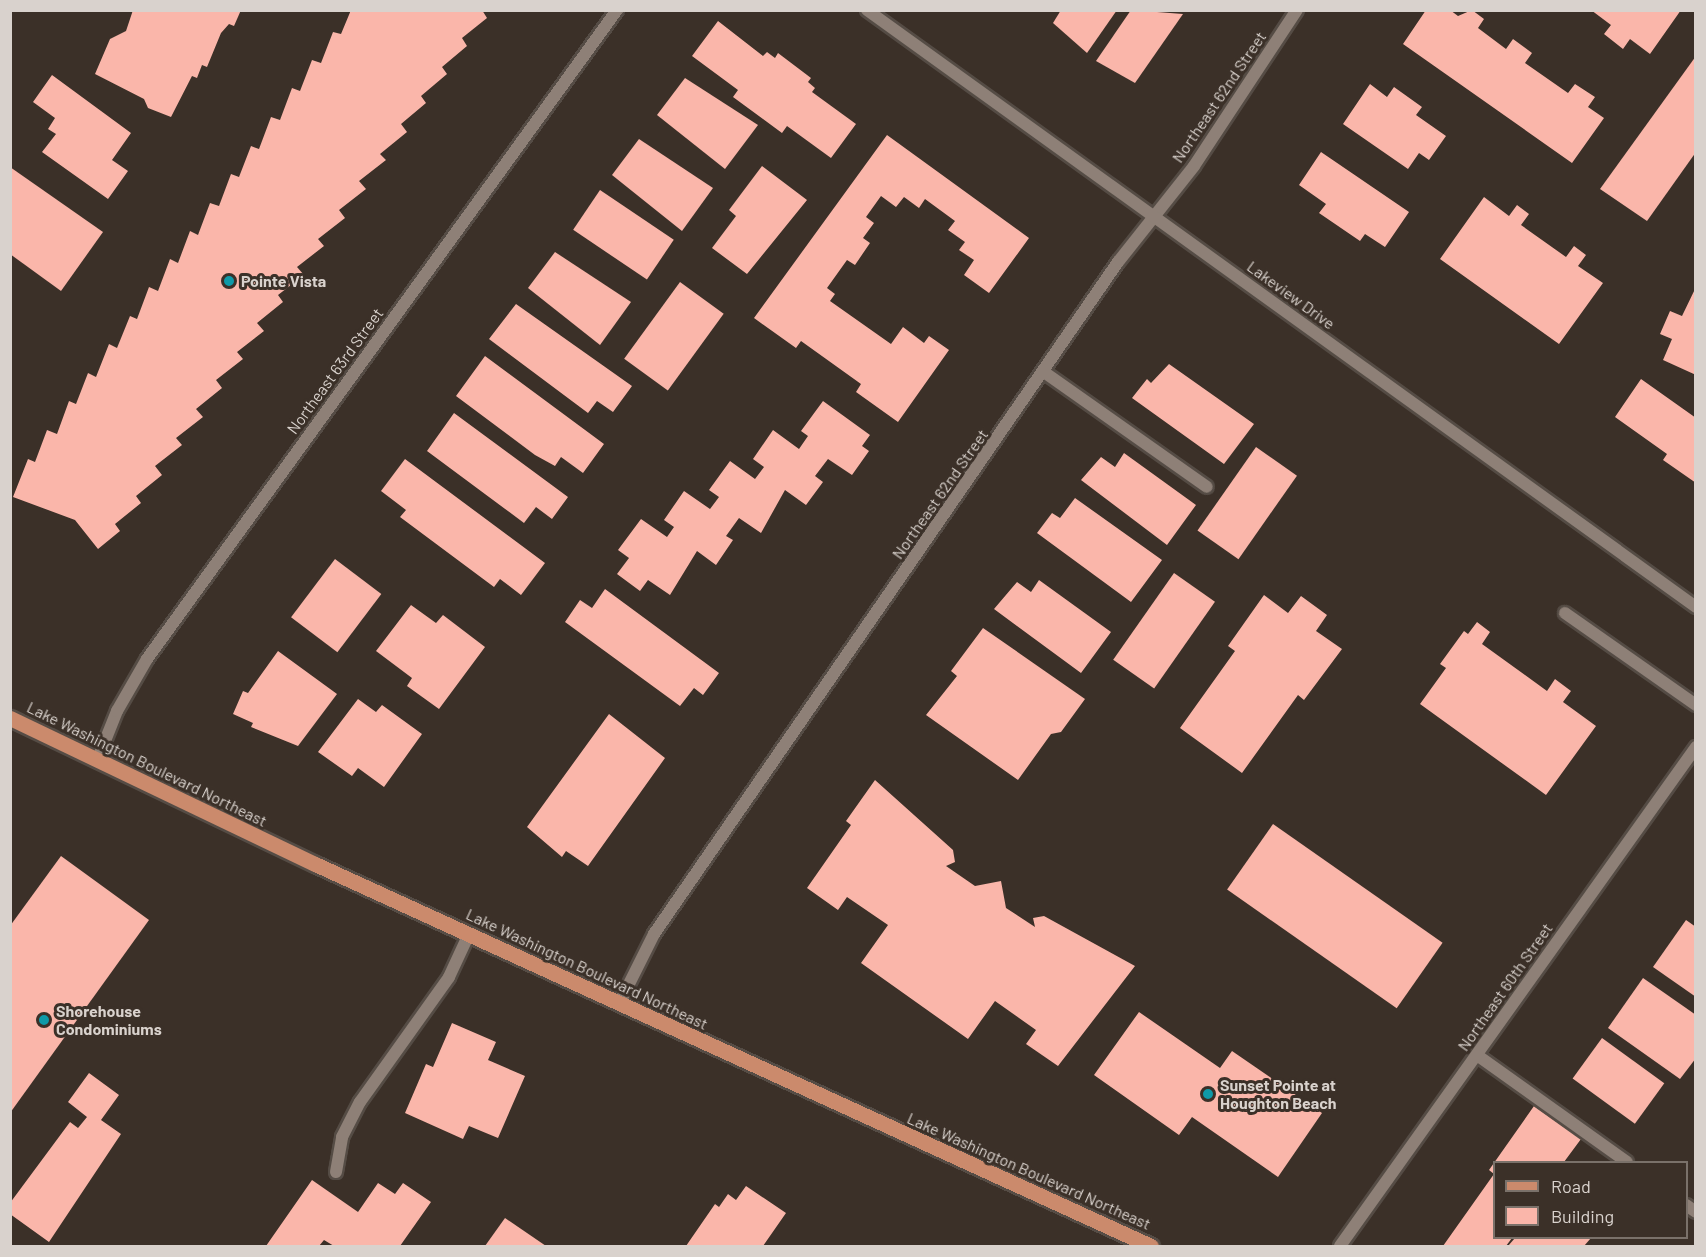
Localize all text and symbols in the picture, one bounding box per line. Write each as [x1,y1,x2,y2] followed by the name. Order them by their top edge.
[1168,28,1270,166] street label: Northeast 62nd Street
[1243,257,1339,333] street label: Lakeview Drive
[241,271,326,291] place label: Pointe Vista
[222,274,236,288] marker: Pointe Vista
[283,304,387,438] street label: Northeast 63rd Street
[888,425,992,563] street label: Northeast 62nd Street
[24,697,270,831] street label: Lake Washington Boulevard Northeast
[463,904,711,1034] street label: Lake Washington Boulevard Northeast
[1454,919,1556,1055] street label: Northeast 60th Street
[56,1001,162,1039] place label: Shorehouse Condominiums
[37,1013,51,1027] marker: Shorehouse Condominiums
[1220,1075,1337,1113] place label: Sunset Pointe at Houghton Beach
[1201,1087,1215,1101] marker: Sunset Pointe at Houghton Beach
[904,1108,1154,1234] street label: Lake Washington Boulevard Northeast
[1493,1161,1688,1239] legend
[1551,1175,1591,1197] text: Road
[1551,1205,1614,1227] text: Building

